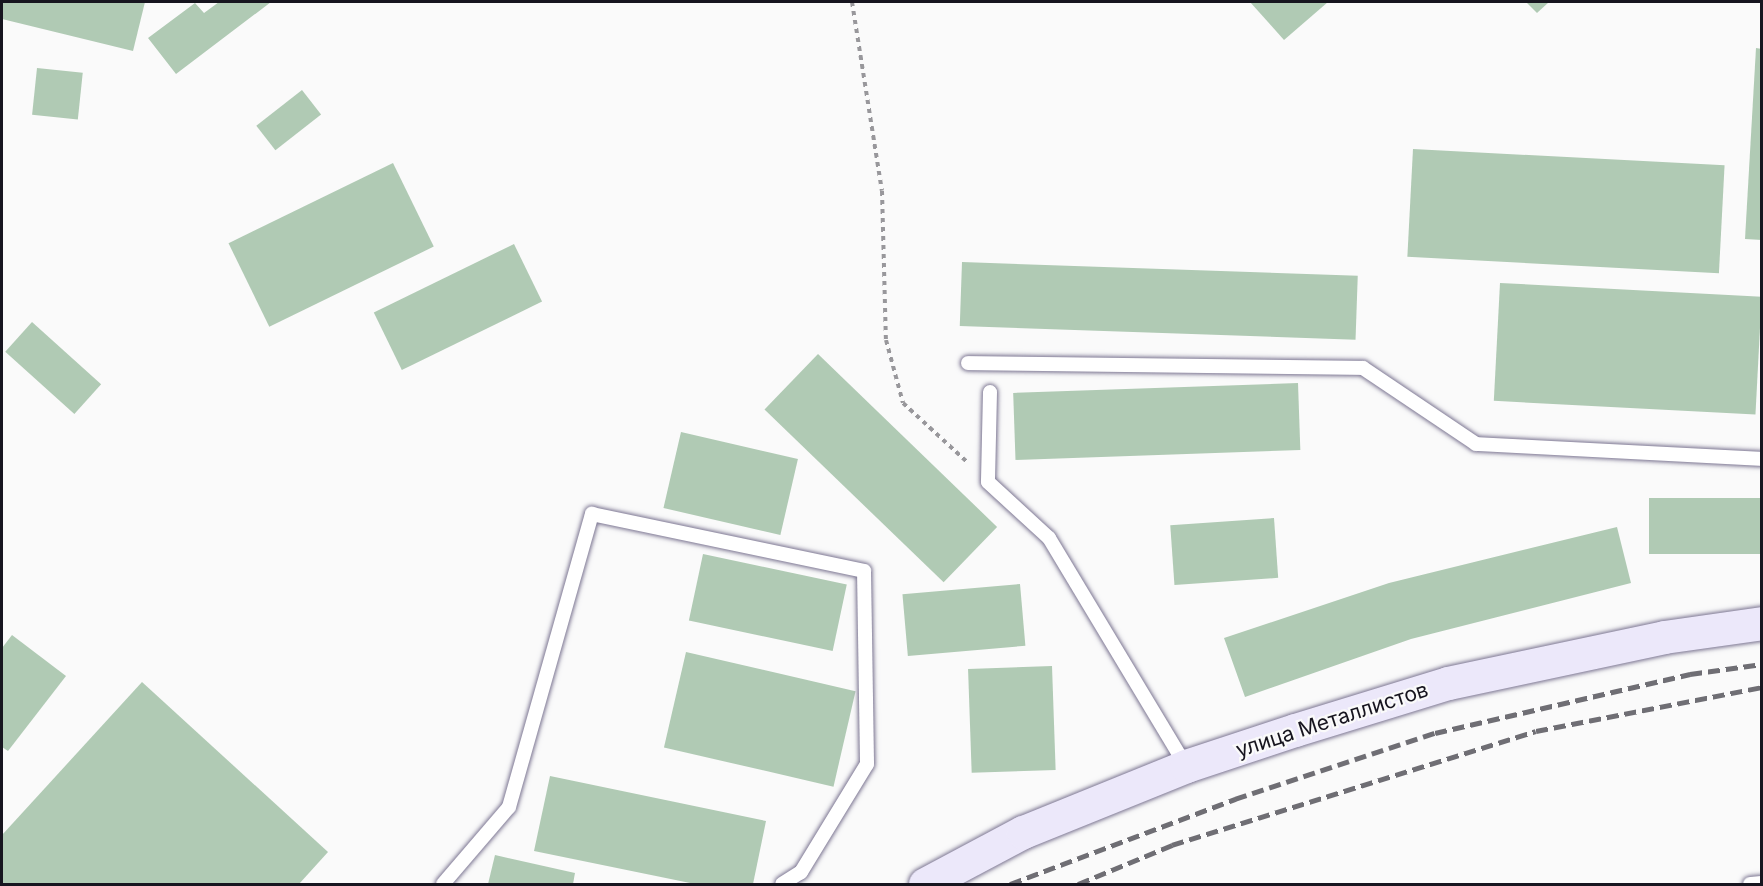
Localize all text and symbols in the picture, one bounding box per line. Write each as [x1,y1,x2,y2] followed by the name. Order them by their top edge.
[1233,677,1431,763] street label: улица Металлистов

